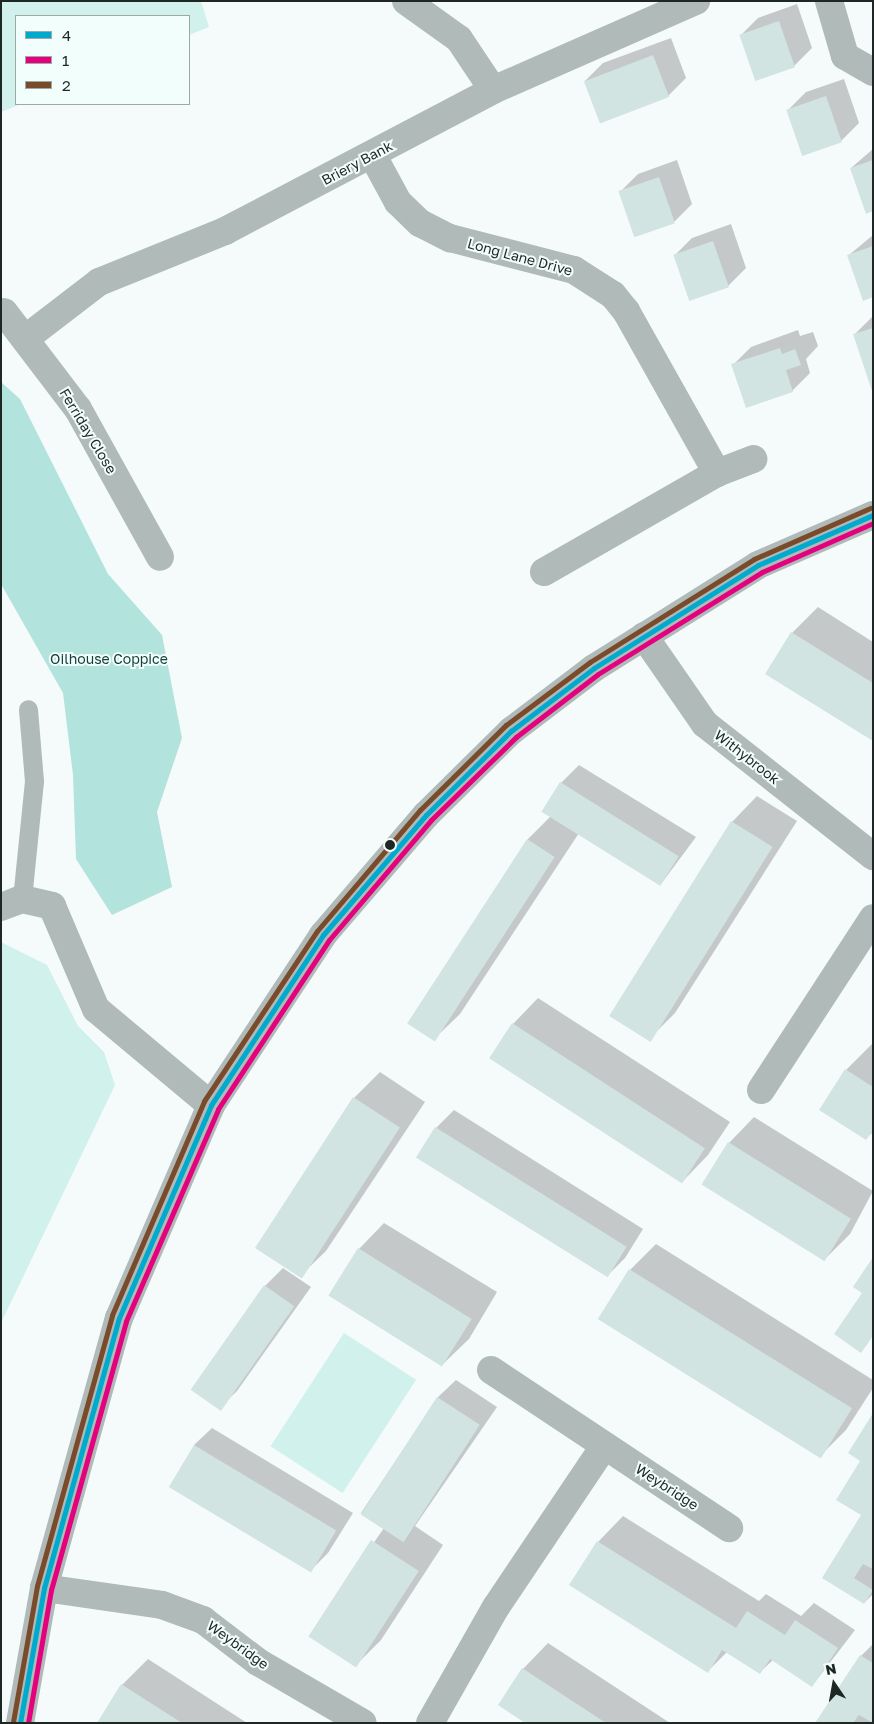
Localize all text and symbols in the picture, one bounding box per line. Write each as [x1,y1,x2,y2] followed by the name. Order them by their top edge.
[15,15,190,105] legend
[62,26,71,44] text: 4
[62,51,69,69] text: 1
[62,76,71,94] text: 2
[319,137,395,189] street label: Briery Bank
[466,235,574,279] street label: Long Lane Drive
[56,385,120,477] street label: Ferriday Close
[50,651,168,667] park label: Oilhouse Coppice
[711,726,783,788] street label: Withybrook
[385,840,395,850] unlabelled marker
[632,1460,702,1514] street label: Weybridge
[204,1617,272,1673] street label: Weybridge
[809,1659,859,1709] north arrow
[824,1659,838,1678] text: N

